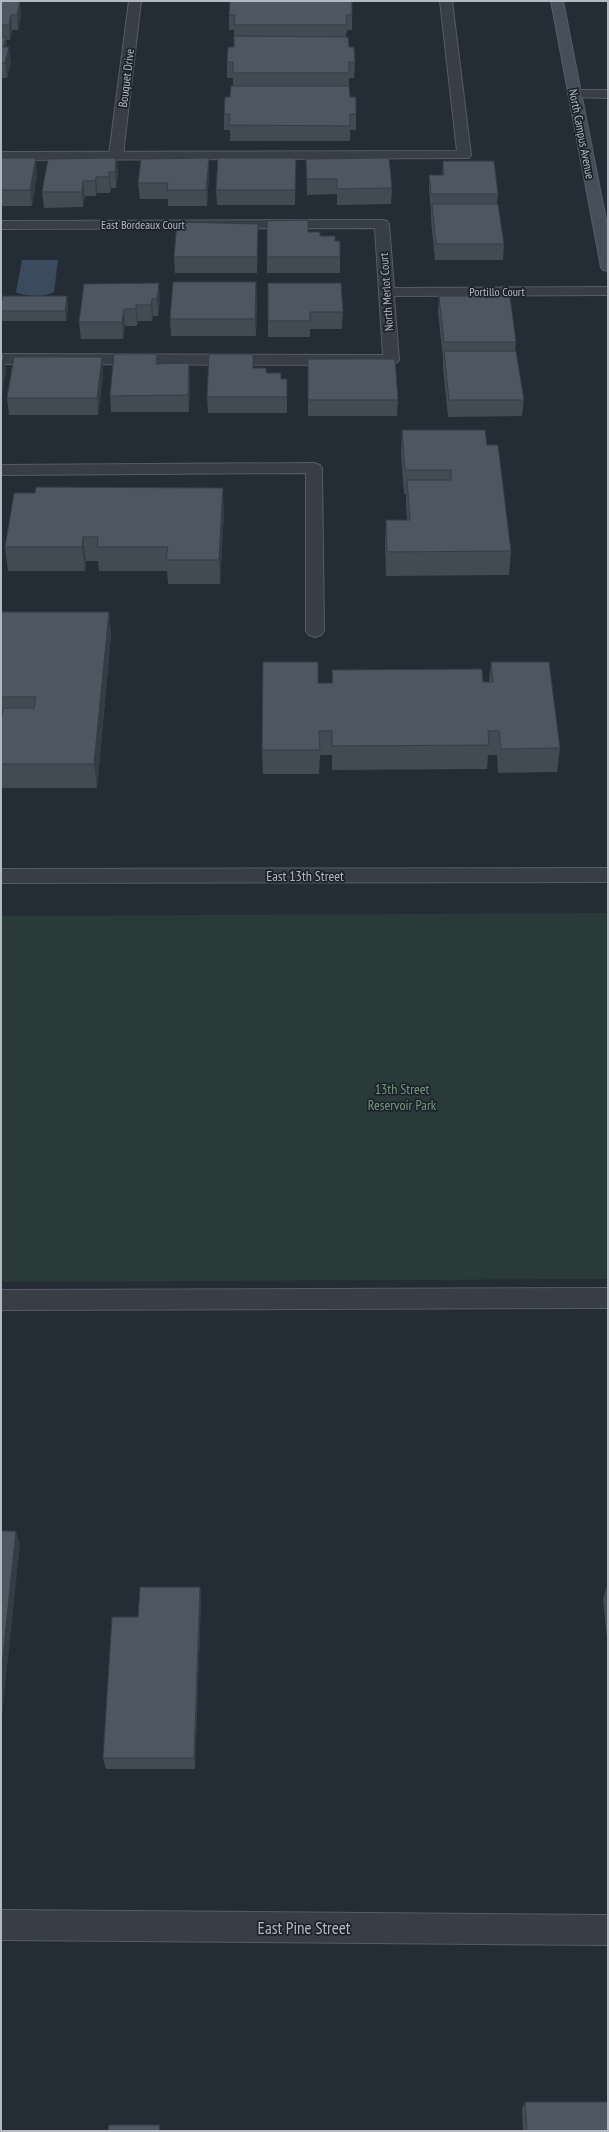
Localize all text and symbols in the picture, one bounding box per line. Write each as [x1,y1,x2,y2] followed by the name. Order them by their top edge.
[115,48,137,108] street label: Bouquet Drive
[566,88,598,180] street label: North Campus Avenue
[101,217,186,232] street label: East Bordeaux Court
[376,252,396,332] street label: North Merlot Court
[469,284,525,299] street label: Portillo Court
[266,867,344,885] street label: East 13th Street
[368,1080,437,1114] park label: 13th Street Reservoir Park
[258,1917,351,1939] street label: East Pine Street

